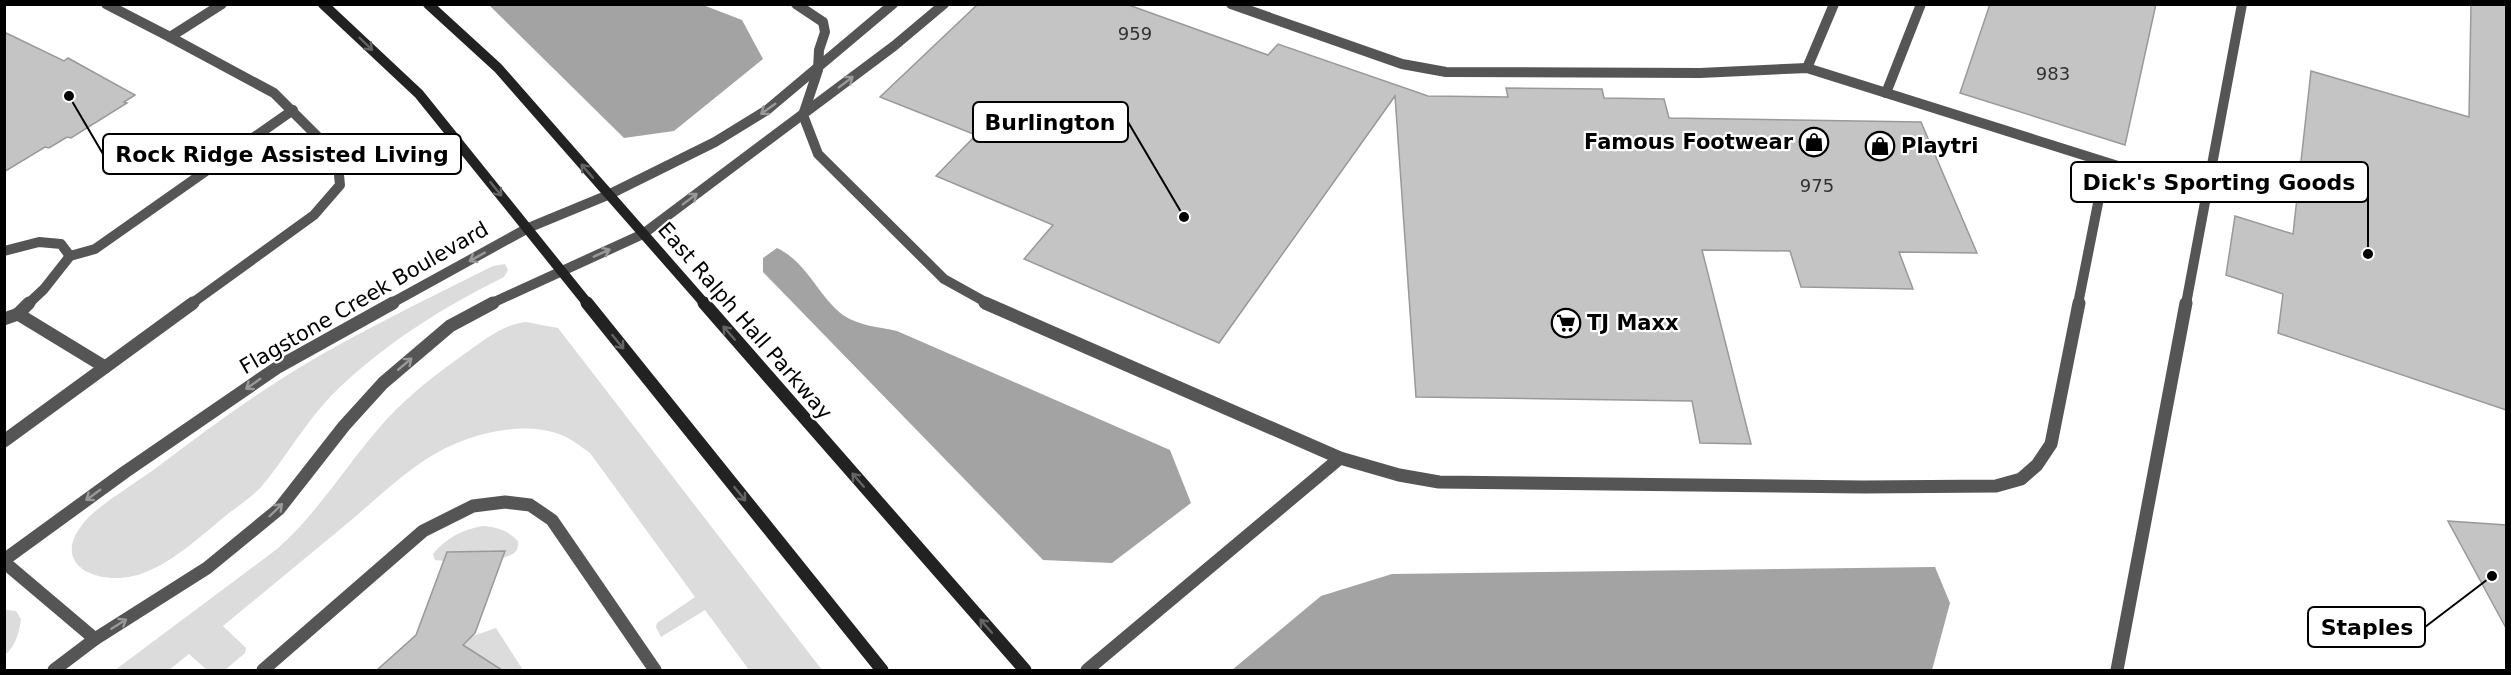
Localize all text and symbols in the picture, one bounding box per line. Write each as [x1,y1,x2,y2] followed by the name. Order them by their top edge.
[1118,23,1152,44] house number: 959
[359,37,374,52] one-way arrow
[2036,63,2070,84] house number: 983
[837,76,853,89] one-way arrow
[973,102,1128,142] callout: Burlington
[760,103,776,115] one-way arrow
[984,110,1116,135] text: Burlington
[1798,126,1830,158] shop icon: Famous Footwear
[1584,130,1794,154] place label: Famous Footwear
[1864,130,1896,162] shop icon: Playtri
[103,134,461,174] callout: Rock Ridge Assisted Living
[1901,134,1978,158] place label: Playtri
[115,142,449,167] text: Rock Ridge Assisted Living
[2071,162,2368,202] callout: Dick's Sporting Goods
[580,163,594,178] one-way arrow
[2083,170,2355,195] text: Dick's Sporting Goods
[1800,175,1834,196] house number: 975
[490,181,503,197] one-way arrow
[681,193,697,205] one-way arrow
[236,217,492,379] street label: Flagstone Creek Boulevard
[653,218,837,424] street label: East Ralph Hall Parkway
[592,246,610,258] one-way arrow
[469,251,486,263] one-way arrow
[1550,307,1582,339] supermarket icon: TJ Maxx
[1587,311,1679,335] place label: TJ Maxx
[722,326,736,341] one-way arrow
[611,334,624,350] one-way arrow
[396,358,412,371] one-way arrow
[245,378,262,390] one-way arrow
[851,473,865,488] one-way arrow
[733,486,746,502] one-way arrow
[85,489,101,502] one-way arrow
[268,503,283,517] one-way arrow
[2308,607,2425,647] callout: Staples
[2321,615,2413,640] text: Staples
[110,618,127,631] one-way arrow
[979,619,993,634] one-way arrow

